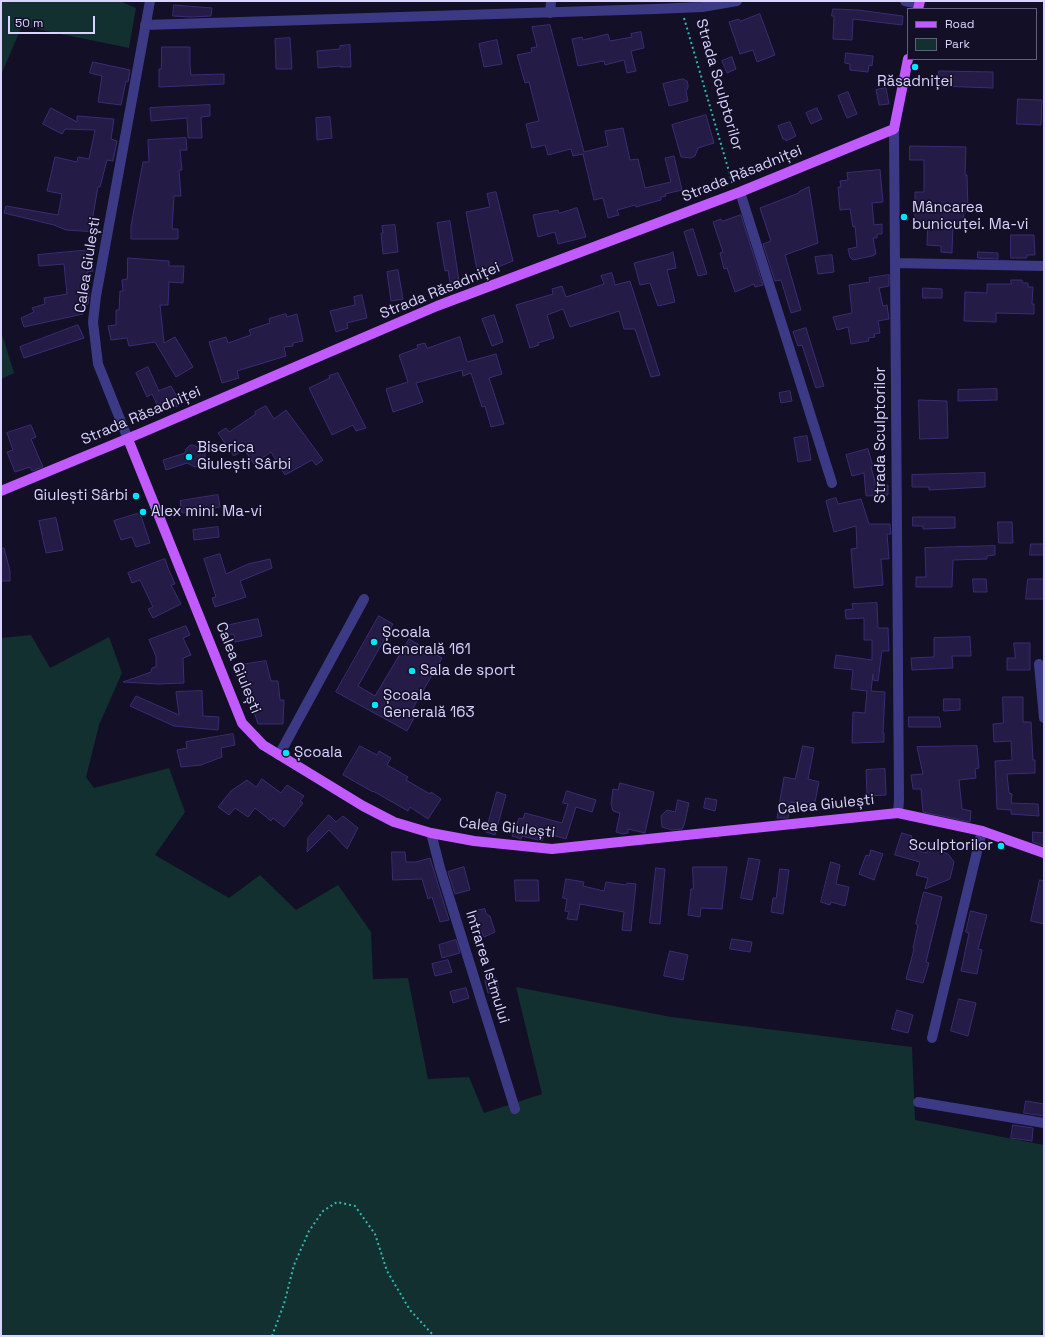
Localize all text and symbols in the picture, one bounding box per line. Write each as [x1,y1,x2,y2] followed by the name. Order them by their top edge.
[10,8,97,34] scale bar
[907,8,1037,60] legend
[15,15,43,31] text: 50 m
[945,16,974,32] text: Road
[692,17,746,153] street label: Strada Sculptorilor
[945,36,970,52] text: Park
[910,62,920,72] marker: Răsadniței
[877,73,953,91] place label: Răsadniței
[679,142,805,206] street label: Strada Răsadniței
[912,199,1029,234] place label: Mâncarea bunicuței. Ma-vi
[899,212,909,222] marker: Mâncarea bunicuței. Ma-vi
[72,216,104,314] street label: Calea Giulești
[377,259,503,323] street label: Strada Răsadniței
[872,367,890,503] street label: Strada Sculptorilor
[79,383,203,449] street label: Strada Răsadniței
[197,439,291,474] place label: Biserica Giulești Sârbi
[184,452,194,462] marker: Biserica Giulești Sârbi
[34,487,128,505] place label: Giulești Sârbi
[131,491,141,501] marker: Giulești Sârbi
[151,503,262,521] place label: Alex mini. Ma-vi
[138,507,148,517] marker: Alex mini. Ma-vi
[212,620,264,716] street label: Calea Giulești
[382,624,471,659] place label: Școala Generală 161
[369,637,379,647] marker: Școala Generală 161
[420,662,516,680] place label: Sala de sport
[407,666,417,676] marker: Sala de sport
[383,687,475,722] place label: Școala Generală 163
[370,700,380,710] marker: Școala Generală 163
[294,744,342,762] place label: Școala
[281,748,291,758] marker: Școala
[777,791,875,819] street label: Calea Giulești
[458,814,556,842] street label: Calea Giulești
[909,837,993,855] place label: Sculptorilor
[996,841,1006,851] marker: Sculptorilor
[461,908,513,1026] street label: Intrarea Istmului

